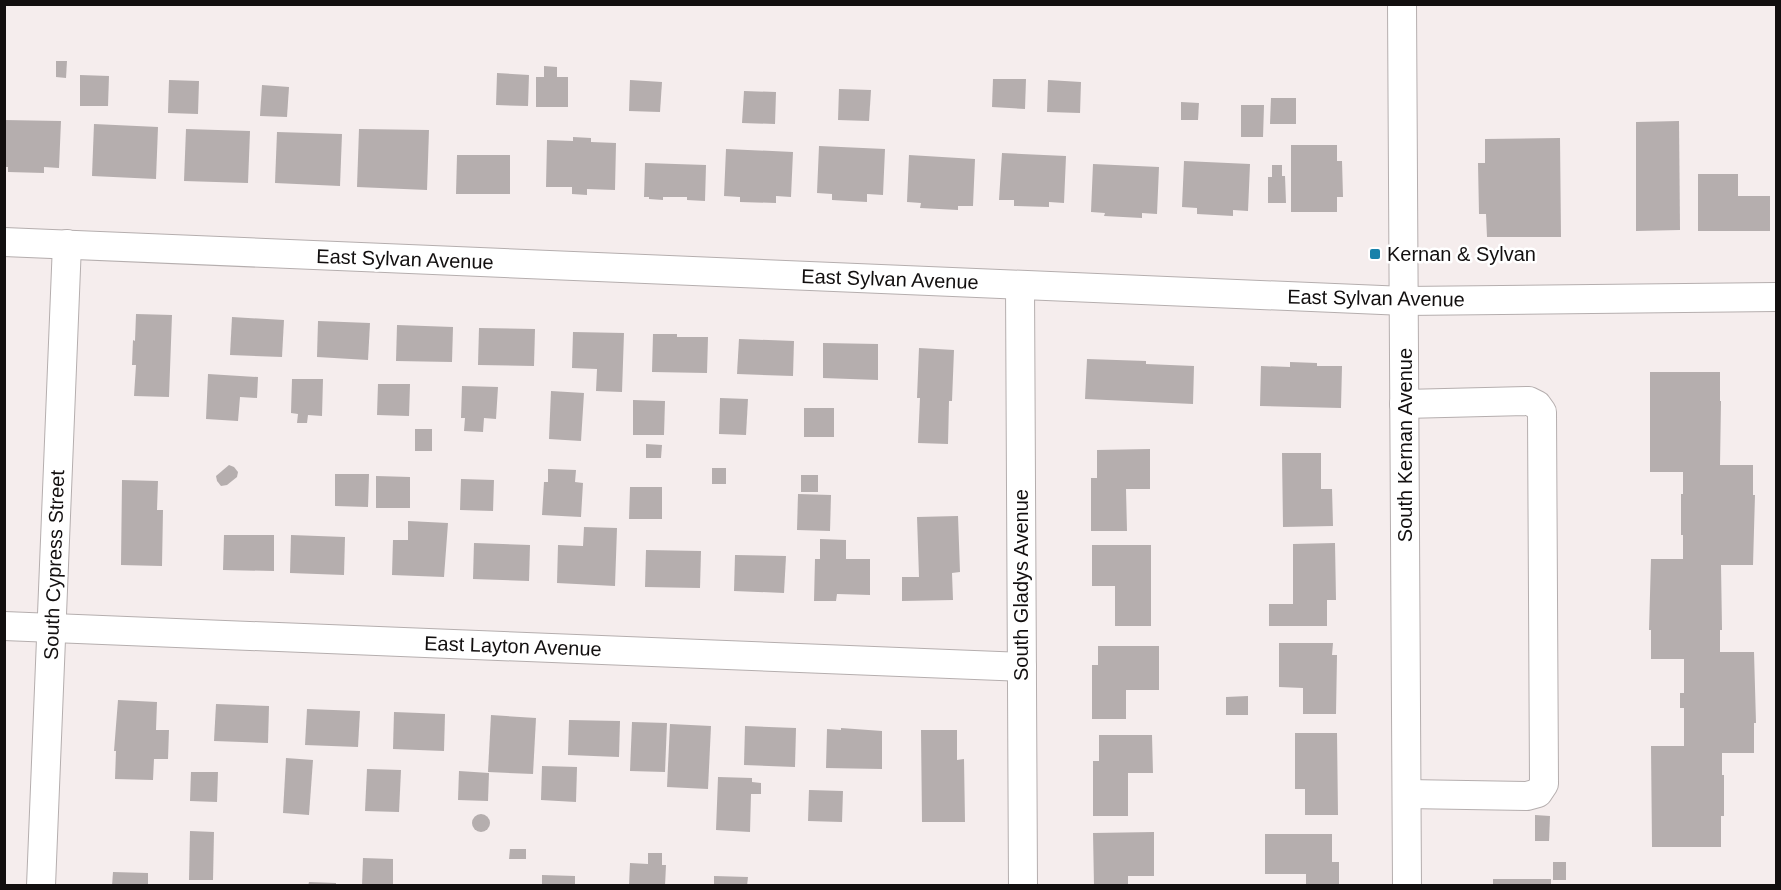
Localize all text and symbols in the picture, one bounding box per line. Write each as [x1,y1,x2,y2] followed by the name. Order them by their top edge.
[1387,243,1536,265] place label: Kernan & Sylvan
[316,245,494,273] street label: East Sylvan Avenue
[1368,247,1382,261] marker: Kernan & Sylvan
[801,265,979,293] street label: East Sylvan Avenue
[1287,285,1465,311] street label: East Sylvan Avenue
[1394,348,1416,542] street label: South Kernan Avenue
[40,469,68,660] street label: South Cypress Street
[1010,489,1032,681] street label: South Gladys Avenue
[424,632,602,660] street label: East Layton Avenue

